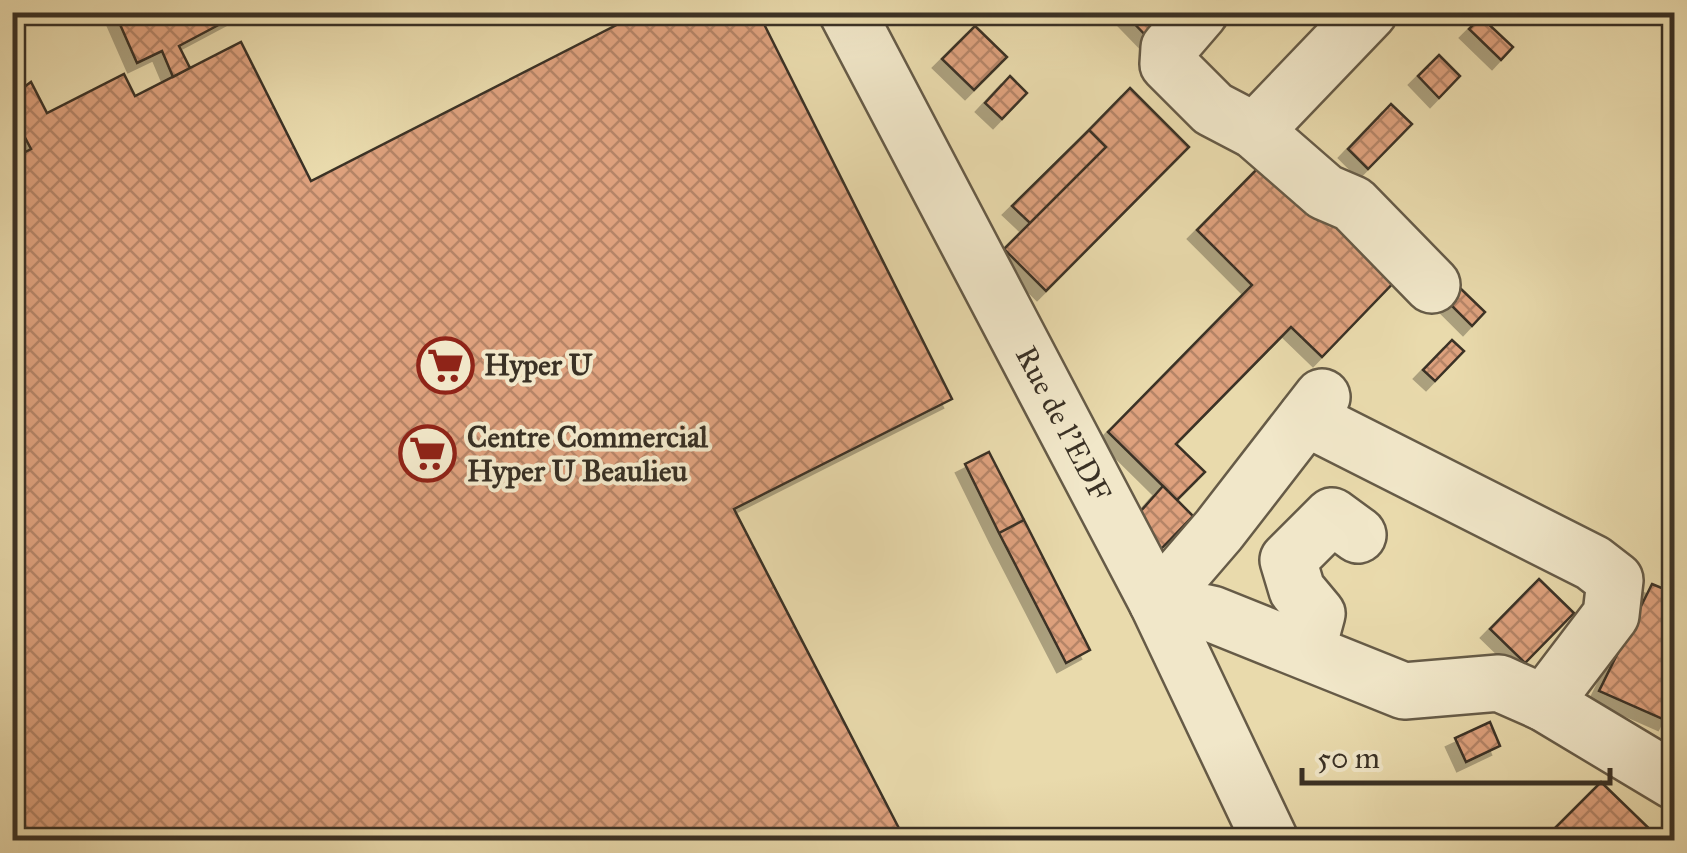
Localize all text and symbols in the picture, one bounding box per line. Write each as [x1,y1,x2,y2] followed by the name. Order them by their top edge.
[415,335,475,395] supermarket icon: Hyper U
[1008,340,1119,508] street label: Rue de l'EDF
[484,347,594,383] place label: Hyper U
[467,419,709,489] place label: Centre Commercial Hyper U Beaulieu
[398,424,458,484] supermarket icon: Centre Commercial Hyper U Beaulieu
[1302,723,1610,785] scale bar
[1317,740,1380,776] text: 50 m

